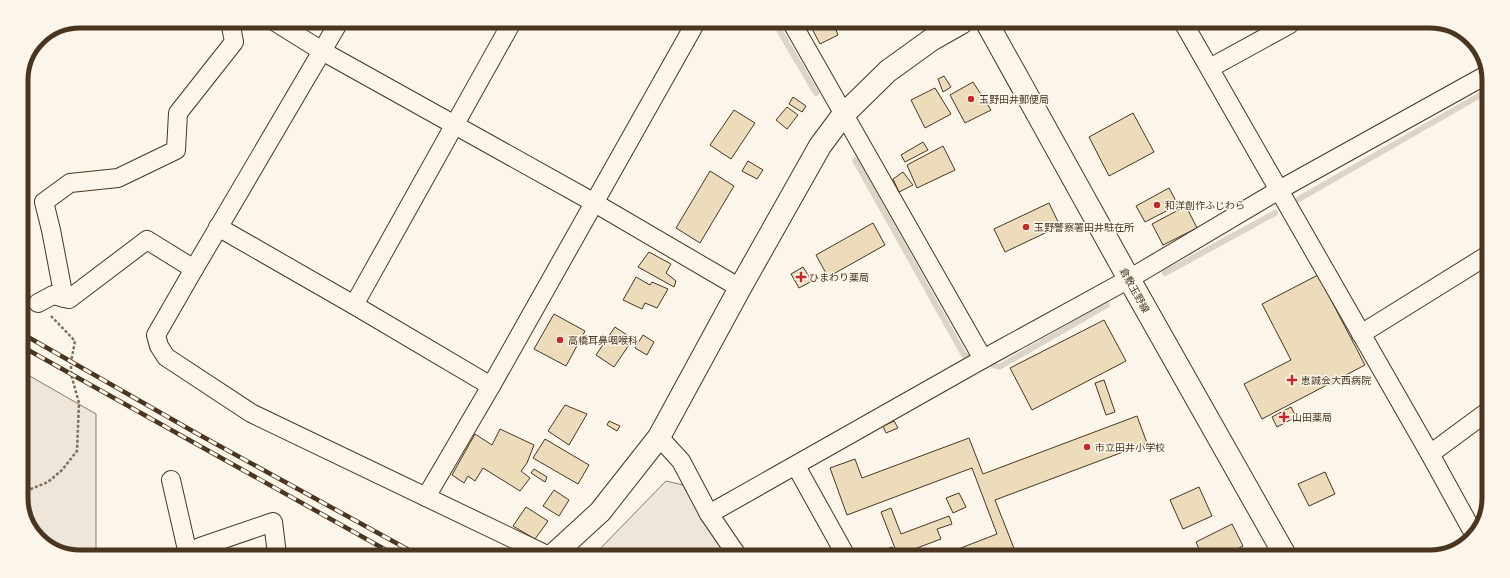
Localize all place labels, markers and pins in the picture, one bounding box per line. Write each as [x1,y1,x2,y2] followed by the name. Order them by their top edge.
[979,93,1049,105] place label: 玉野田井郵便局
[966,94,976,104] marker: 玉野田井郵便局
[1165,199,1245,211] place label: 和洋創作ふじわら
[1152,200,1162,210] marker: 和洋創作ふじわら
[1034,221,1134,233] place label: 玉野警察署田井駐在所
[1021,222,1031,232] marker: 玉野警察署田井駐在所
[809,271,869,283] place label: ひまわり薬局
[796,272,806,282] marker: ひまわり薬局
[568,334,638,346] place label: 高橋耳鼻咽喉科
[555,335,565,345] marker: 高橋耳鼻咽喉科
[1286,374,1298,386] marker: 恵誠会大西病院
[1301,374,1371,386] place label: 恵誠会大西病院
[1292,411,1332,423] place label: 山田薬局
[1279,412,1289,422] marker: 山田薬局
[1095,441,1165,453] place label: 市立田井小学校
[1082,442,1092,452] marker: 市立田井小学校

